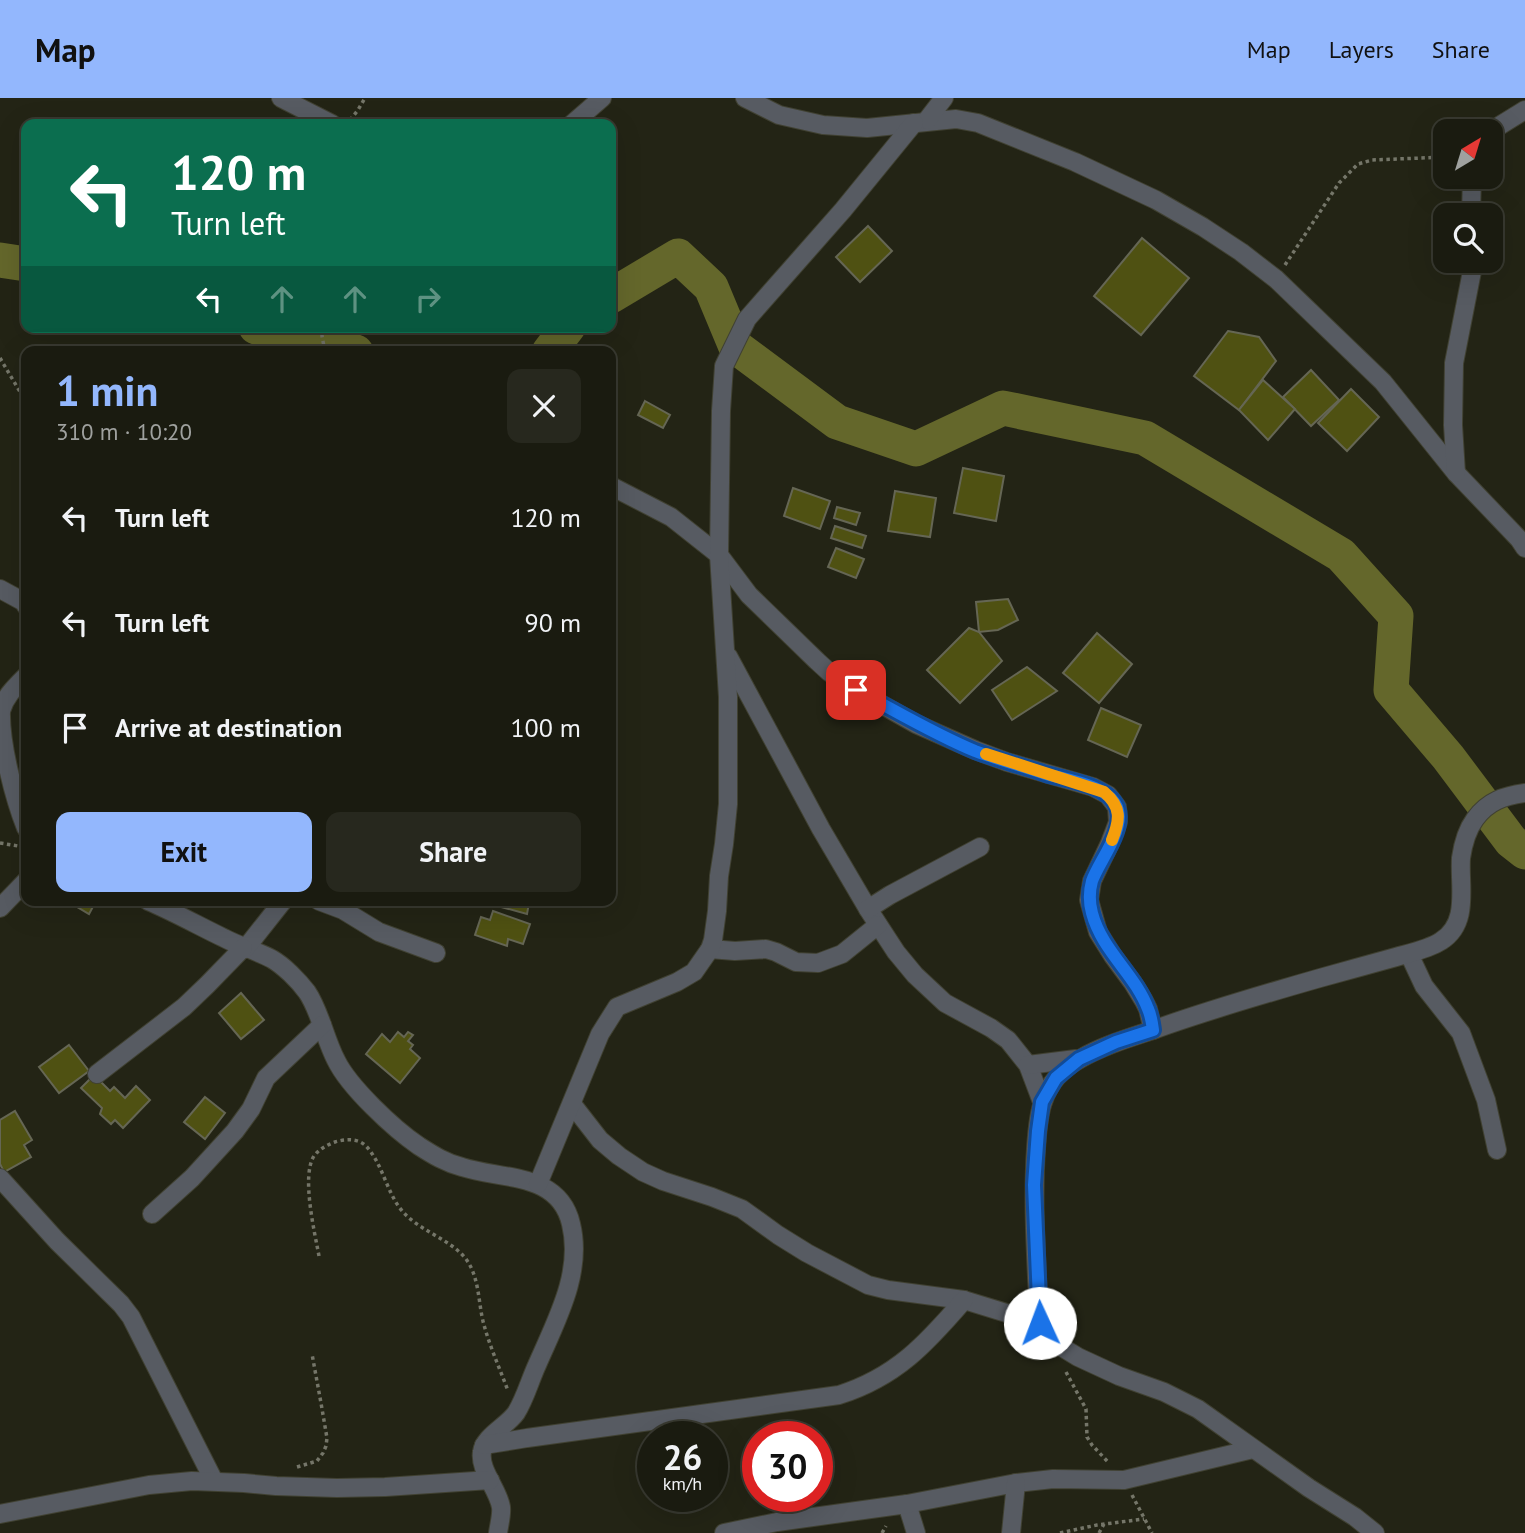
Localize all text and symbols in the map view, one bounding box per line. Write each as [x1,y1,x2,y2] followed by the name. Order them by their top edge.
[35,28,96,71] text: Map
[1247,34,1291,65] text: Map
[1329,34,1394,65] text: Layers
[1432,34,1490,65] text: Share
[1433,119,1503,189] north arrow
[1433,119,1503,273] map controls
[171,140,306,204] text: 120 m
[56,147,147,238] icon: left
[171,202,286,244] text: Turn left
[1433,203,1503,273] button: search
[190,280,228,318] icon: left
[263,280,301,318] icon: ahead
[336,280,374,318] icon: ahead
[409,280,447,318] icon: right
[56,363,158,418] text: 1 min
[507,369,581,443] button: close
[56,417,192,446] text: 310 m · 10:20
[56,499,94,537] icon: left
[115,501,209,534] text: Turn left
[510,501,581,534] text: 120 m
[56,604,94,642] icon: left
[115,606,209,639] text: Turn left
[525,606,581,639] text: 90 m
[826,660,886,720] pin
[837,671,875,709] icon: arrive
[56,709,94,747] icon: arrive
[115,711,342,744] text: Arrive at destination
[510,711,581,744] text: 100 m
[56,812,312,892] button: Exit
[326,812,581,892] button: Share
[1003,1286,1077,1360] position arrow
[742,1421,833,1512] speed limit sign: 30
[663,1434,702,1480] text: 26
[663,1472,702,1495] text: km/h

